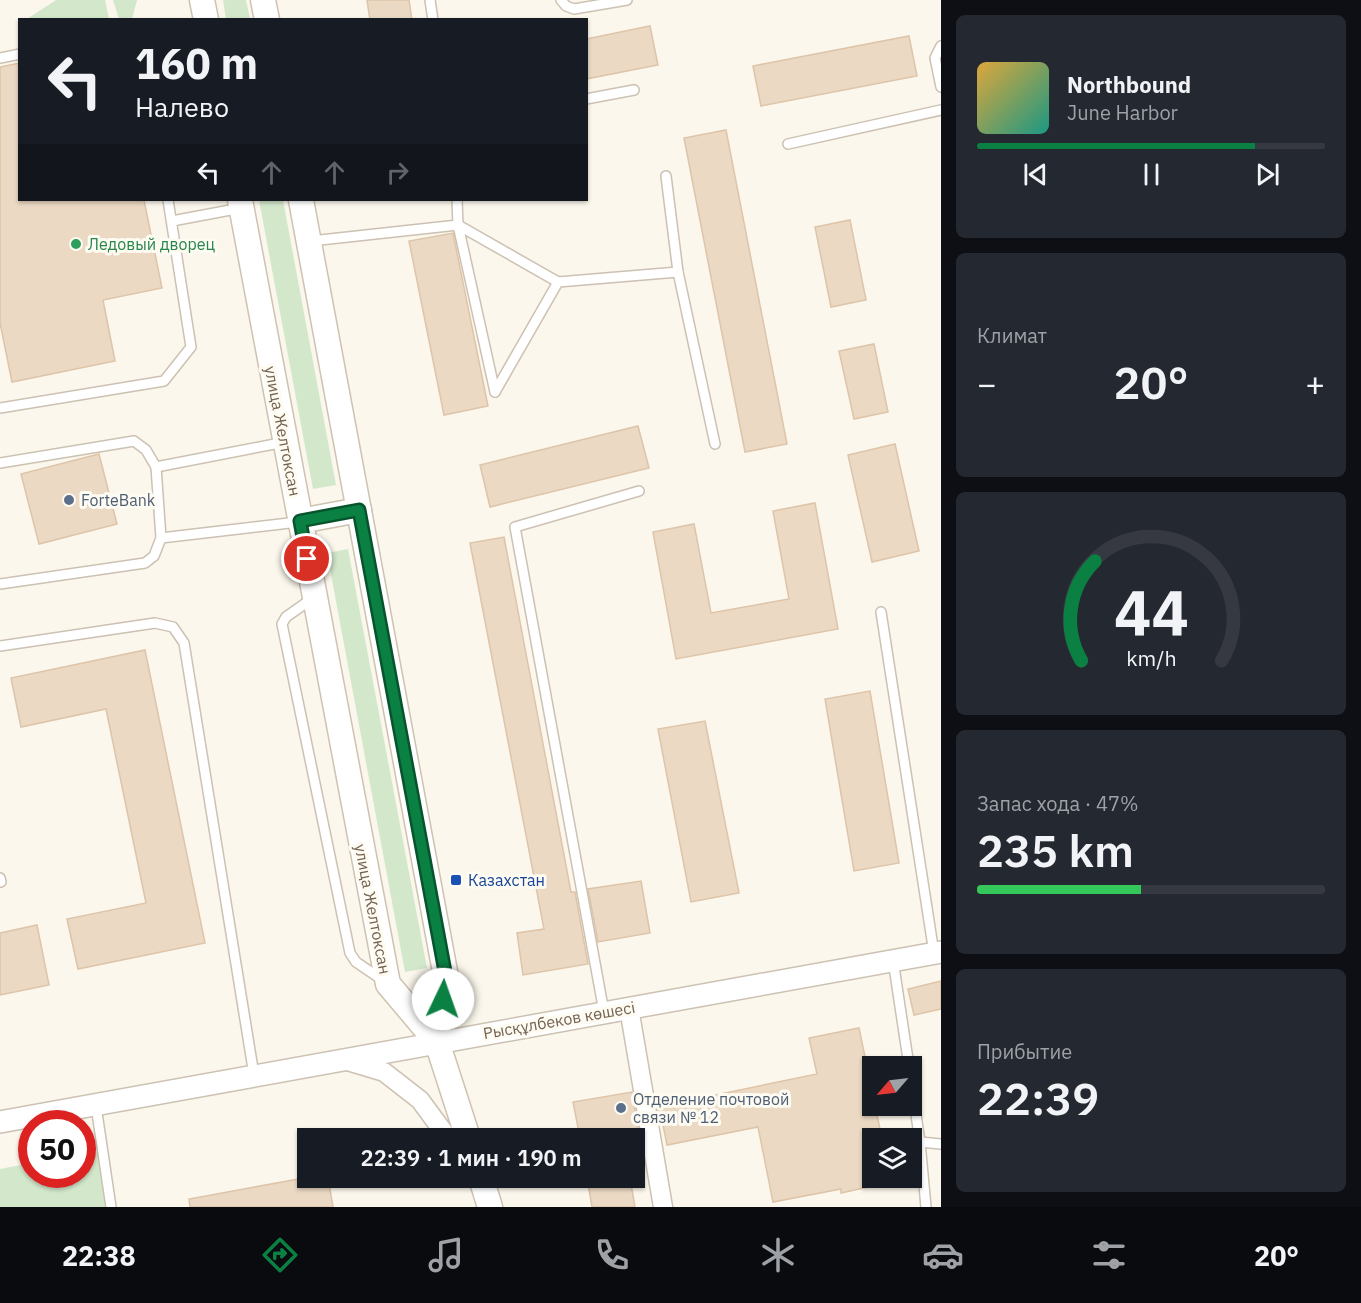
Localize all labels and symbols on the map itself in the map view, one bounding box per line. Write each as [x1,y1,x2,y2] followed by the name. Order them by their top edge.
[88,234,215,254] place label: Ледовый дворец
[69,237,83,251] marker: Ледовый дворец
[261,364,305,498] street label: улица Желтоксан
[81,490,156,510] place label: ForteBank
[62,493,76,507] marker: ForteBank
[281,533,332,584] pin
[351,842,395,976] street label: улица Желтоксан
[468,870,545,890] place label: Казахстан
[449,873,463,887] marker: Казахстан
[411,967,475,1031] position arrow
[481,997,637,1043] street label: Рысқұлбеков көшесі
[862,1056,922,1116] north arrow
[633,1089,789,1127] place label: Отделение почтовой связи № 12
[614,1101,628,1115] marker: Отделение почтовой связи № 12
[18,1110,96,1188] speed limit sign: 50

